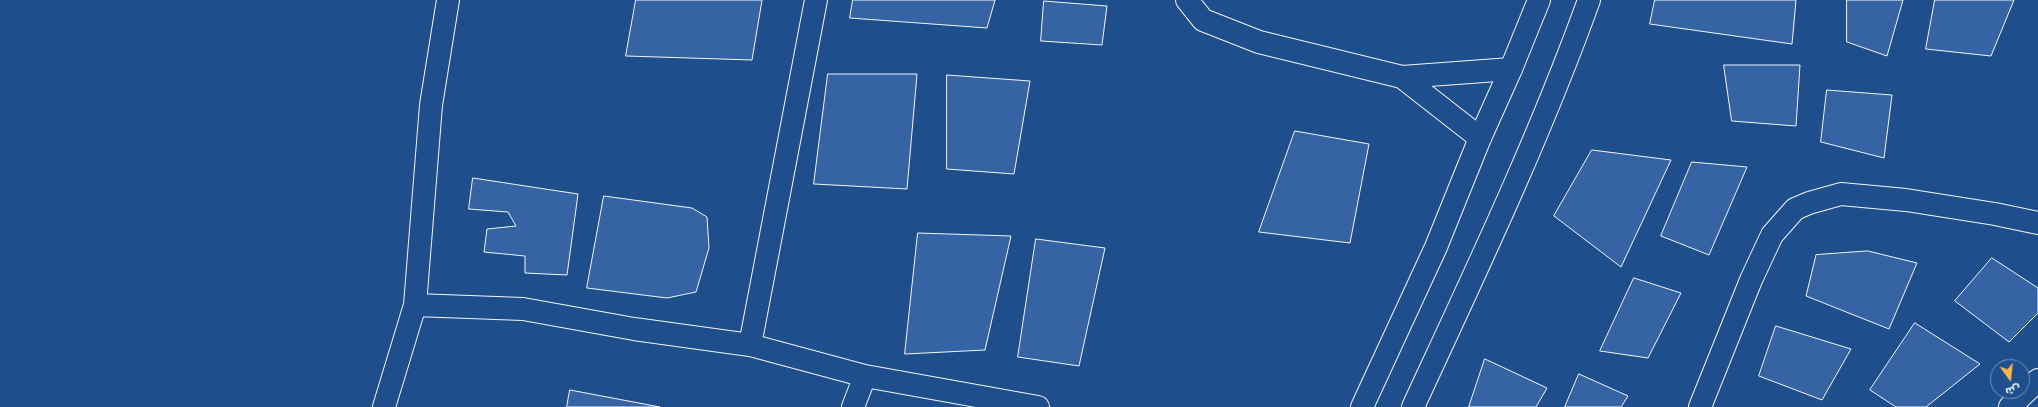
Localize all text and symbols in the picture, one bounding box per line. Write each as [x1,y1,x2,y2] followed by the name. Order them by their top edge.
[1990,359,2030,399] north arrow
[2004,383,2022,397] text: ش

